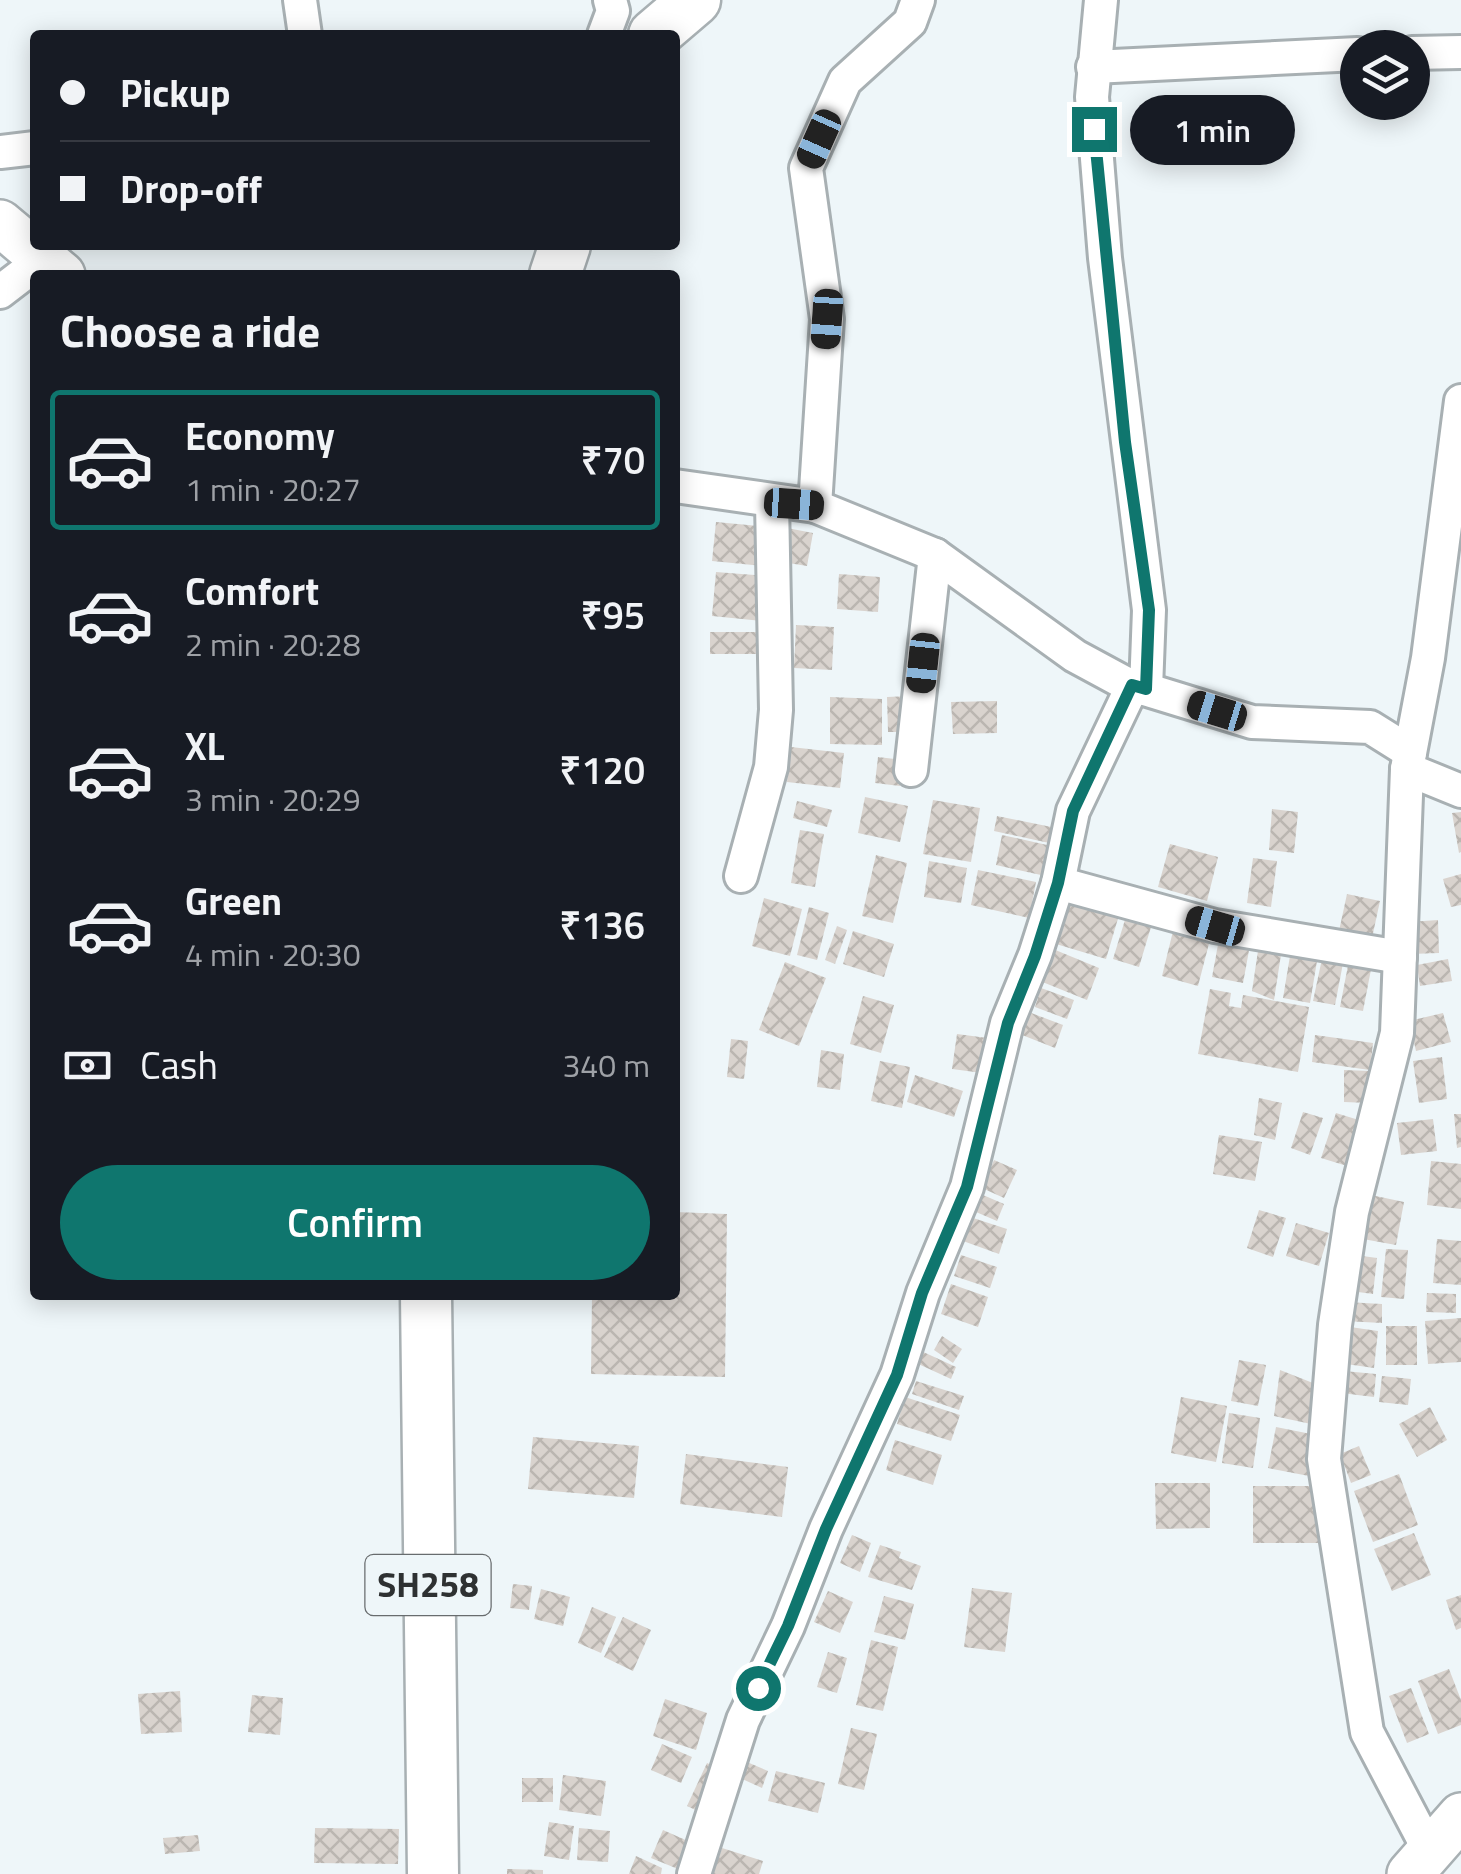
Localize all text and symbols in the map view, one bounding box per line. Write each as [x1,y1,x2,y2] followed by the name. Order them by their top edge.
[1340,30,1430,120] map controls
[1340,30,1430,120] button: layers
[120,64,230,122] text: Pickup
[1129,94,1294,164] callout: 1 min
[793,105,845,173] car
[1174,106,1251,154] text: 1 min
[1072,107,1117,152] route end
[120,160,262,218] text: Drop-off
[810,288,844,350] car
[60,296,320,364] text: Choose a ride
[185,407,335,465] text: Economy
[65,415,155,505] icon: car
[581,431,645,489] text: ₹70
[185,465,361,513] text: 1 min · 20:27
[763,487,825,521] car
[185,562,319,620] text: Comfort
[65,570,155,660] icon: car
[581,586,645,644] text: ₹95
[185,620,361,668] text: 2 min · 20:28
[905,632,941,694] car
[1184,688,1250,734] car
[185,717,225,775] text: XL
[65,725,155,815] icon: car
[559,741,645,799] text: ₹120
[185,775,361,823] text: 3 min · 20:29
[185,872,282,930] text: Green
[65,880,155,970] icon: car
[559,896,645,954] text: ₹136
[1182,903,1248,949] car
[185,930,361,978] text: 4 min · 20:30
[140,1036,218,1094] text: Cash
[60,1038,115,1093] icon: cash
[562,1041,650,1089] text: 340 m
[60,1165,650,1280] button: Confirm
[366,1555,490,1615] road number: SH258
[736,1666,781,1711] route start

